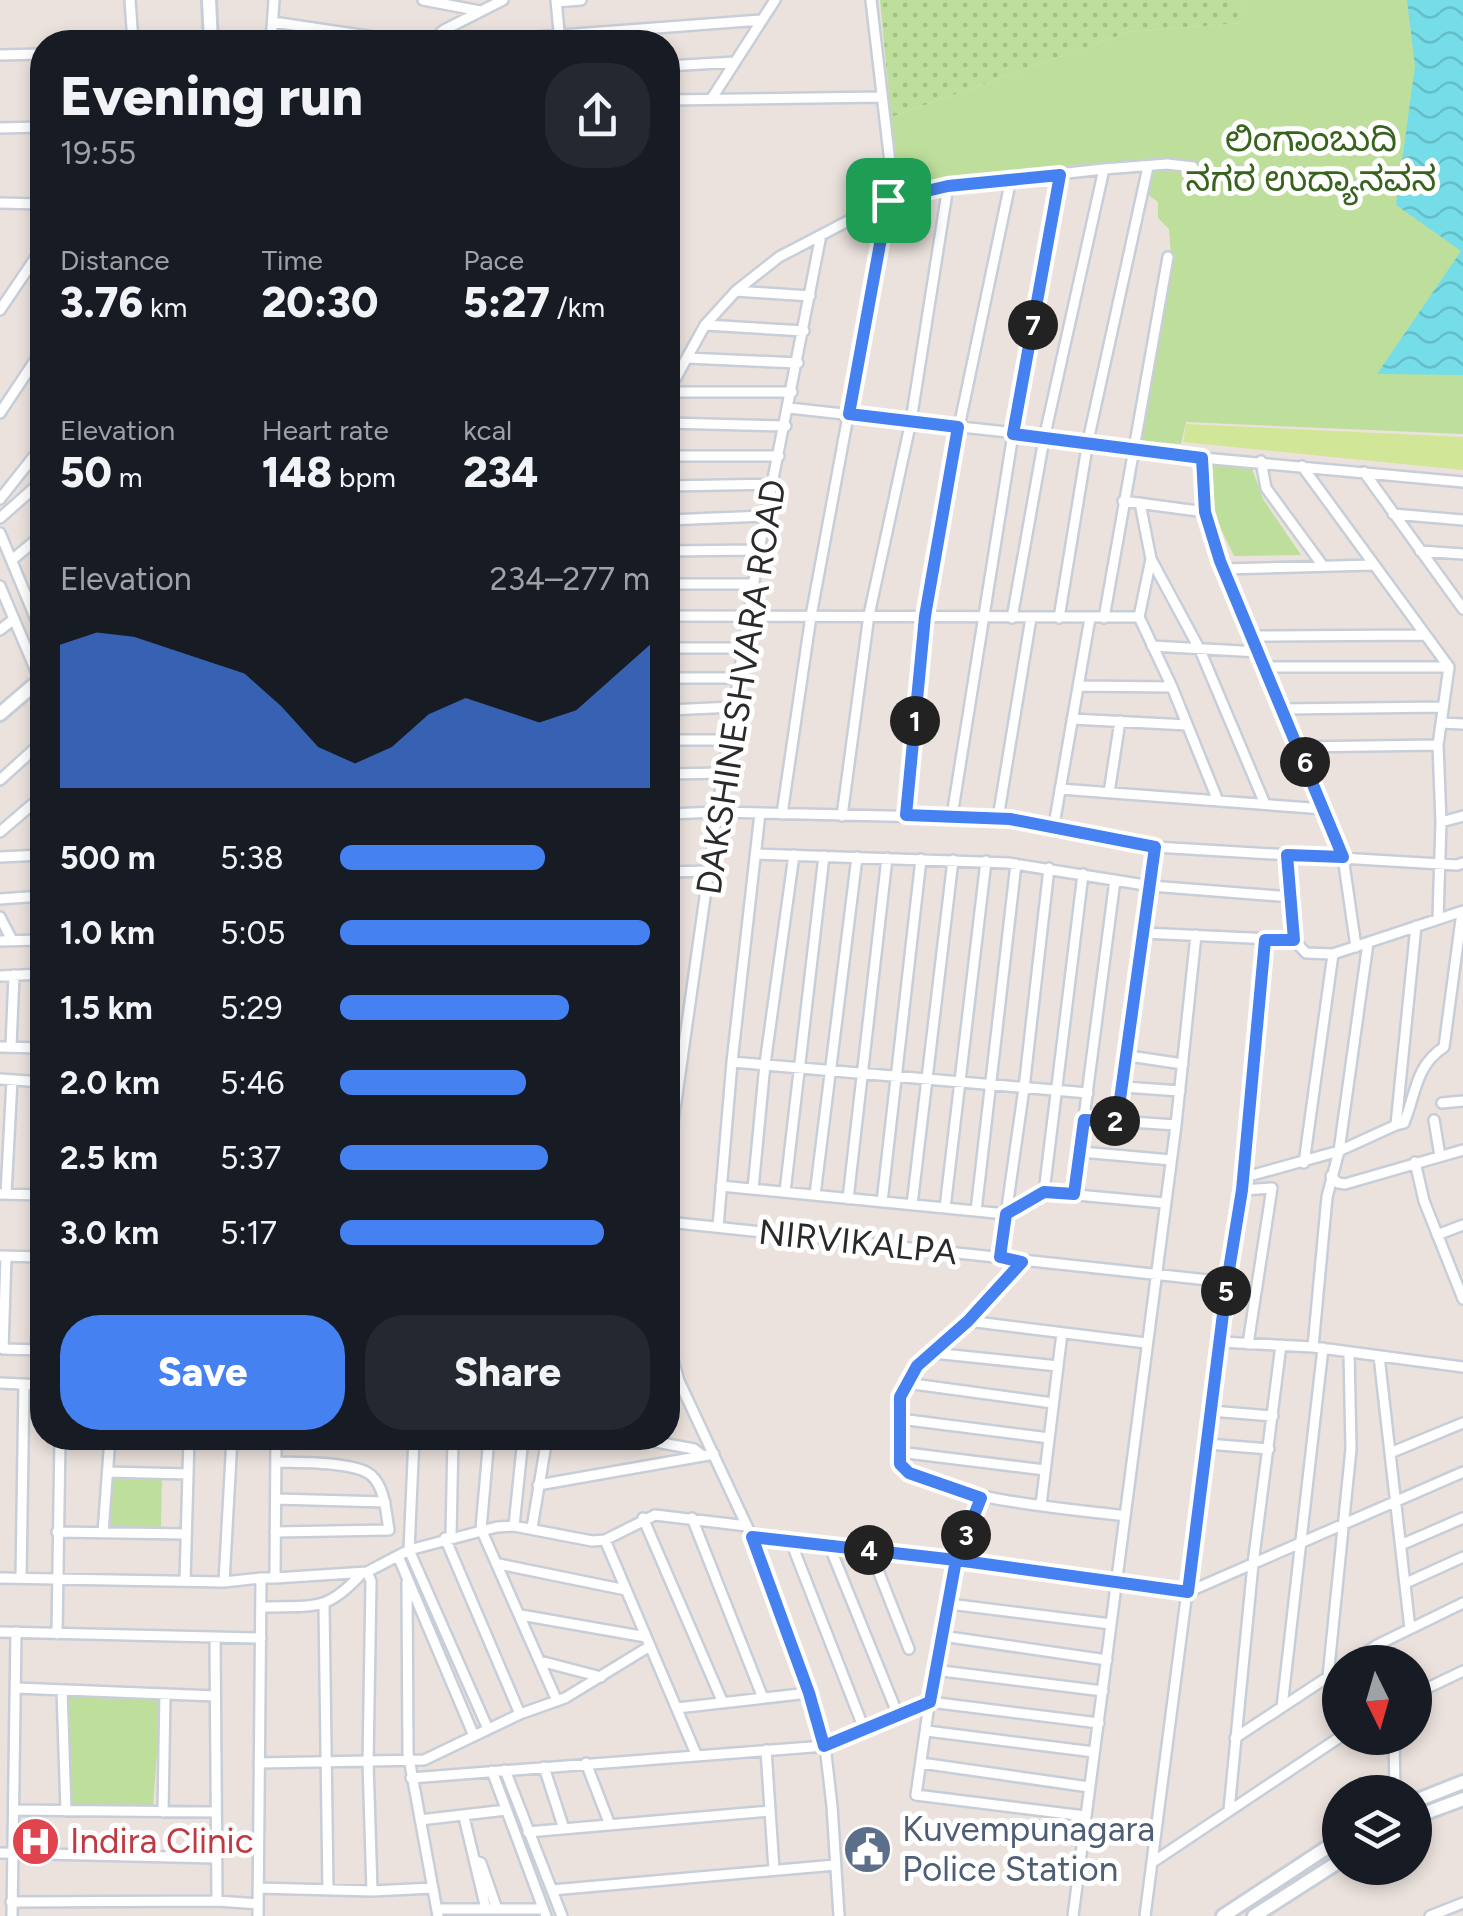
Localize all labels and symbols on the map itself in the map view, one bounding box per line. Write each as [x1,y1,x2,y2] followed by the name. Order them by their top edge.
[1186,118,1436,206] park label: ಲಿಂಗಾಂಬುದಿ ನಗರ ಉದ್ಯಾನವನ
[846,158,931,243] pin
[1008,300,1058,350] pin: 7
[687,477,795,897] street label: DAKSHINESHVARA ROAD
[890,696,940,746] pin: 1
[1280,737,1330,787] pin: 6
[1090,1096,1140,1146] pin: 2
[757,1211,960,1273] street label: NIRVIKALPA
[1201,1266,1251,1316] pin: 5
[941,1510,991,1560] pin: 3
[844,1525,894,1575] pin: 4
[1322,1645,1432,1755] north arrow
[902,1808,1155,1890] place label: Kuvempunagara Police Station
[9,1815,61,1867] hospital icon: Indira Clinic
[70,1820,254,1862] place label: Indira Clinic
[841,1823,893,1875] public building icon: Kuvempunagara Police Station

